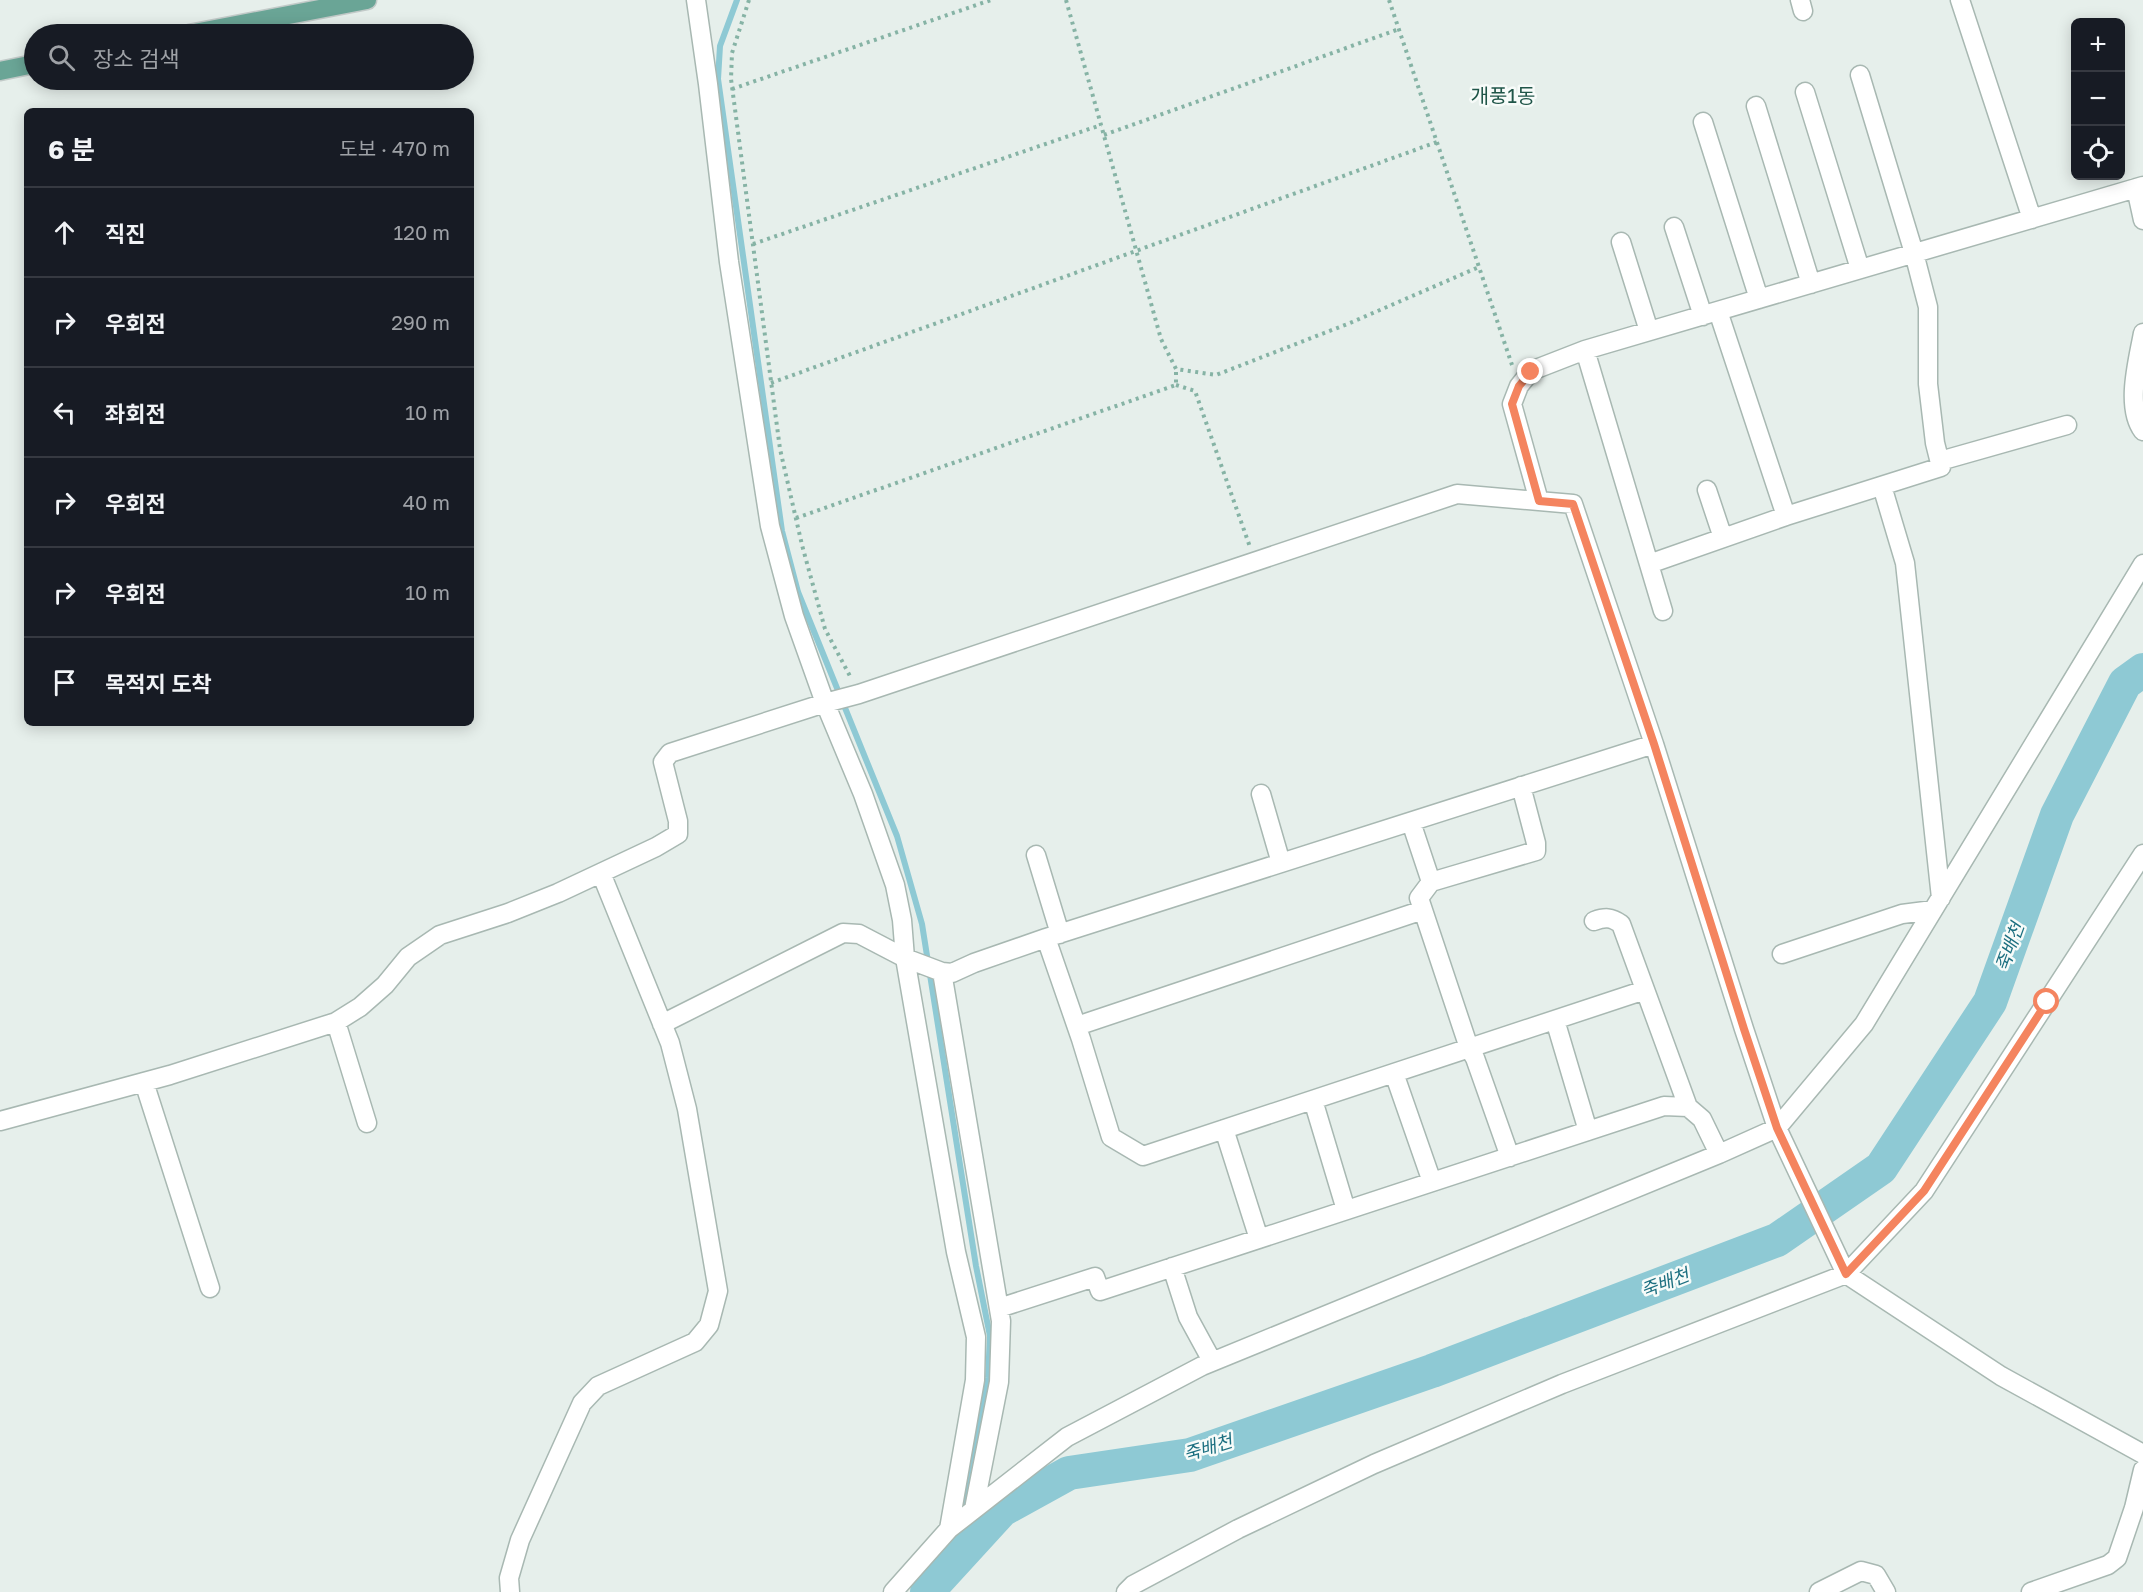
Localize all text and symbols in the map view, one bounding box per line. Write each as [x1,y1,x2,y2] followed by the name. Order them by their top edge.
[2071,18,2125,180] map controls
[2071,18,2125,72] button: +
[24,24,474,90] search box
[45,41,78,74] icon: search
[93,45,179,72] text: 장소 검색
[2071,72,2125,126] button: −
[1471,83,1535,107] district label: 개풍1동
[2071,126,2125,180] button: locate
[48,134,95,165] text: 6 분
[339,136,450,160] text: 도보 · 470 m
[48,216,81,249] icon: ahead
[105,220,145,247] text: 직진
[394,220,450,244] text: 120 m
[48,306,81,339] icon: right
[105,310,166,337] text: 우회전
[391,310,450,334] text: 290 m
[1517,358,1543,384] route end
[48,396,81,429] icon: left
[105,400,166,427] text: 좌회전
[405,400,450,424] text: 10 m
[48,486,81,519] icon: right
[105,490,166,517] text: 우회전
[403,490,450,514] text: 40 m
[48,576,81,609] icon: right
[105,580,166,607] text: 우회전
[405,580,450,604] text: 10 m
[48,666,81,699] icon: arrive
[105,670,212,697] text: 목적지 도착
[1990,917,2029,974] water label: 죽배천
[2033,988,2059,1014] route start
[1638,1262,1694,1301] water label: 죽배천
[1181,1429,1237,1465] water label: 죽배천

